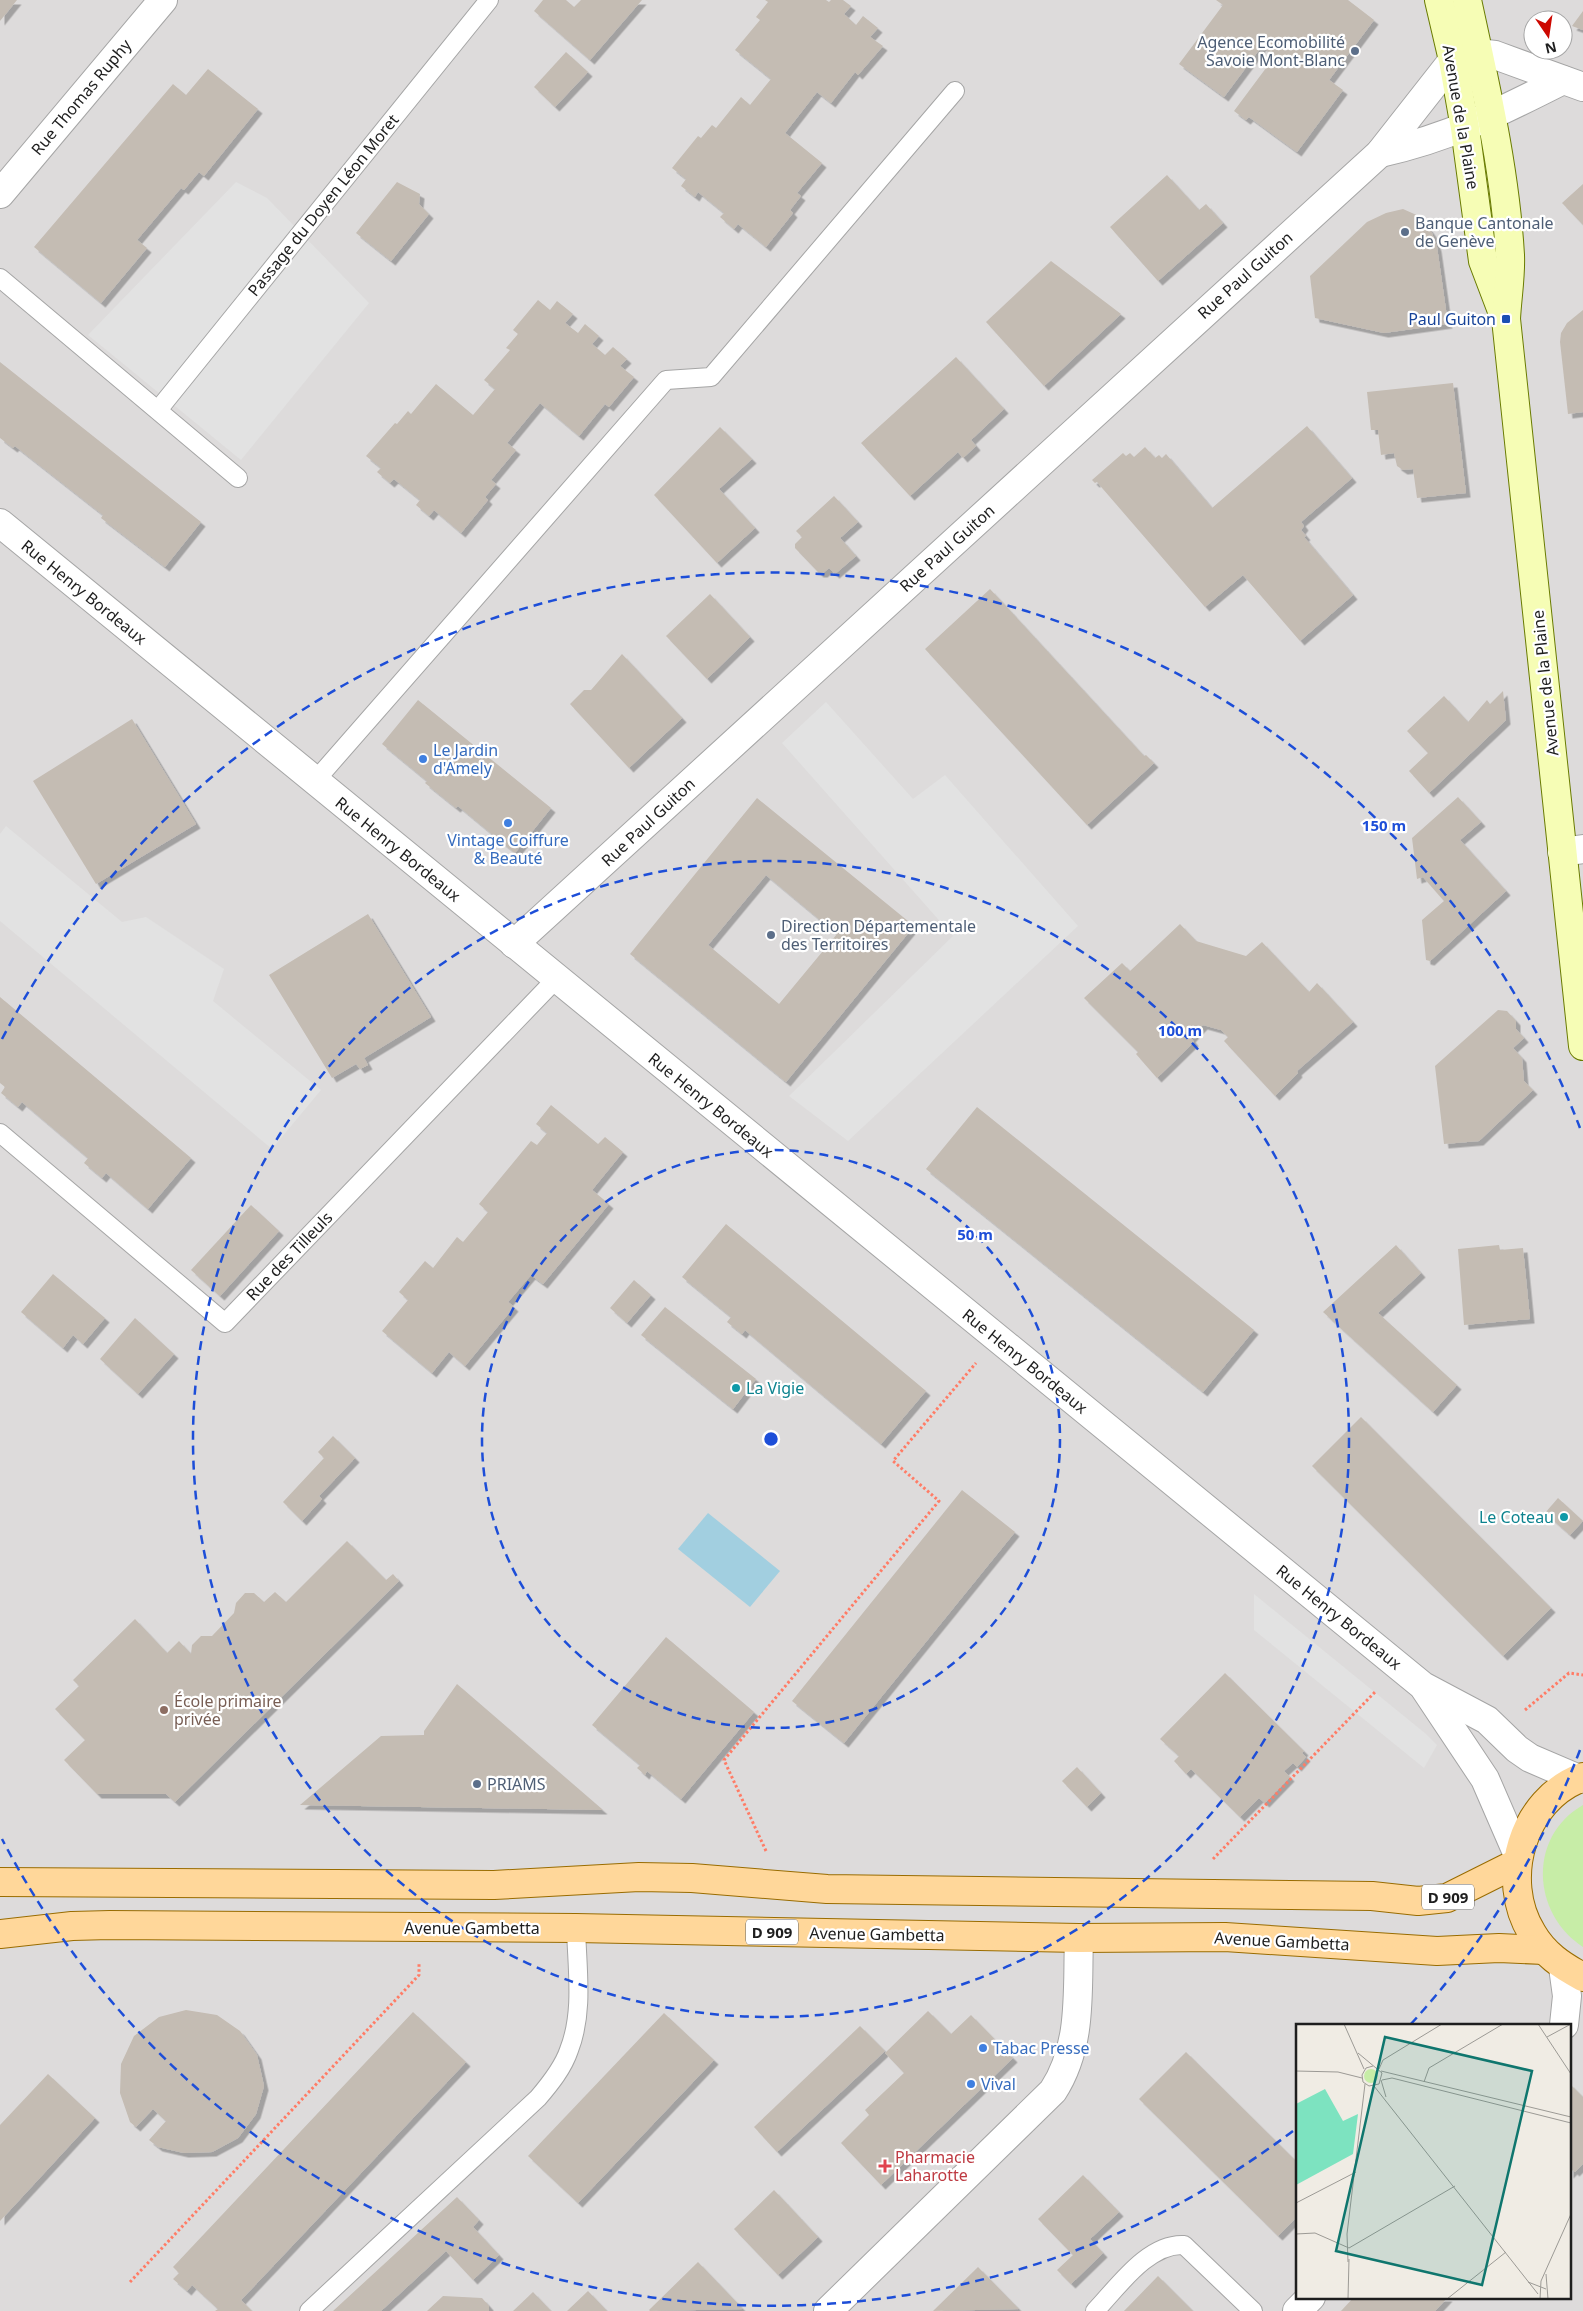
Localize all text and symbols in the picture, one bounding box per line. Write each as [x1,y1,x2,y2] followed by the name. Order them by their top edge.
[1523,10,1573,60] north arrow
[1197,31,1345,71] place label: Agence Ecomobilité Savoie Mont-Blanc
[26,34,137,160] street label: Rue Thomas Ruphy
[1543,38,1559,59] text: N
[1437,43,1485,191] street label: Avenue de la Plaine
[1349,45,1361,57] marker: Agence Ecomobilité Savoie Mont-Blanc
[243,109,404,301] street label: Passage du Doyen Léon Moret
[1415,212,1554,252] place label: Banque Cantonale de Genève
[1193,226,1297,324] street label: Rue Paul Guiton
[1399,226,1411,238] marker: Banque Cantonale de Genève
[1408,308,1496,330] place label: Paul Guiton
[1500,313,1512,325] marker: Paul Guiton
[895,499,999,597] street label: Rue Paul Guiton
[17,535,152,650] street label: Rue Henry Bordeaux
[1526,609,1564,757] street label: Avenue de la Plaine
[433,739,498,779] place label: Le Jardin d'Amely
[417,753,429,765] marker: Le Jardin d'Amely
[596,773,700,871] street label: Rue Paul Guiton
[331,792,466,907] street label: Rue Henry Bordeaux
[1362,815,1406,835] text: 150 m
[502,817,514,829] marker: Vintage Coiffure & Beauté
[447,829,569,869] place label: Vintage Coiffure & Beauté
[781,915,976,955] place label: Direction Départementale des Territoires
[765,929,777,941] marker: Direction Départementale des Territoires
[1158,1020,1202,1040] text: 100 m
[644,1048,779,1163] street label: Rue Henry Bordeaux
[241,1207,337,1305] street label: Rue des Tilleuls
[957,1224,993,1244] text: 50 m
[958,1304,1093,1419] street label: Rue Henry Bordeaux
[746,1377,804,1399] place label: La Vigie
[730,1382,742,1394] marker: La Vigie
[762,1430,780,1448] centre of rings
[1479,1506,1554,1528] place label: Le Coteau
[1558,1511,1570,1523] marker: Le Coteau
[1272,1560,1407,1675] street label: Rue Henry Bordeaux
[174,1690,282,1730] place label: École primaire privée
[158,1704,170,1716] marker: École primaire privée
[487,1773,546,1795] place label: PRIAMS
[471,1778,483,1790] marker: PRIAMS
[1422,1884,1474,1910] road number: D 909
[404,1917,540,1939] street label: Avenue Gambetta
[746,1920,798,1944] road number: D 909
[809,1922,945,1946] street label: Avenue Gambetta
[1214,1926,1350,1956] street label: Avenue Gambetta
[1296,2024,1570,2298] inset map
[993,2037,1090,2059] place label: Tabac Presse
[977,2042,989,2054] marker: Tabac Presse
[981,2073,1016,2095] place label: Vival
[965,2078,977,2090] marker: Vival
[895,2146,975,2186] place label: Pharmacie Laharotte
[879,2160,891,2172] marker: Pharmacie Laharotte

